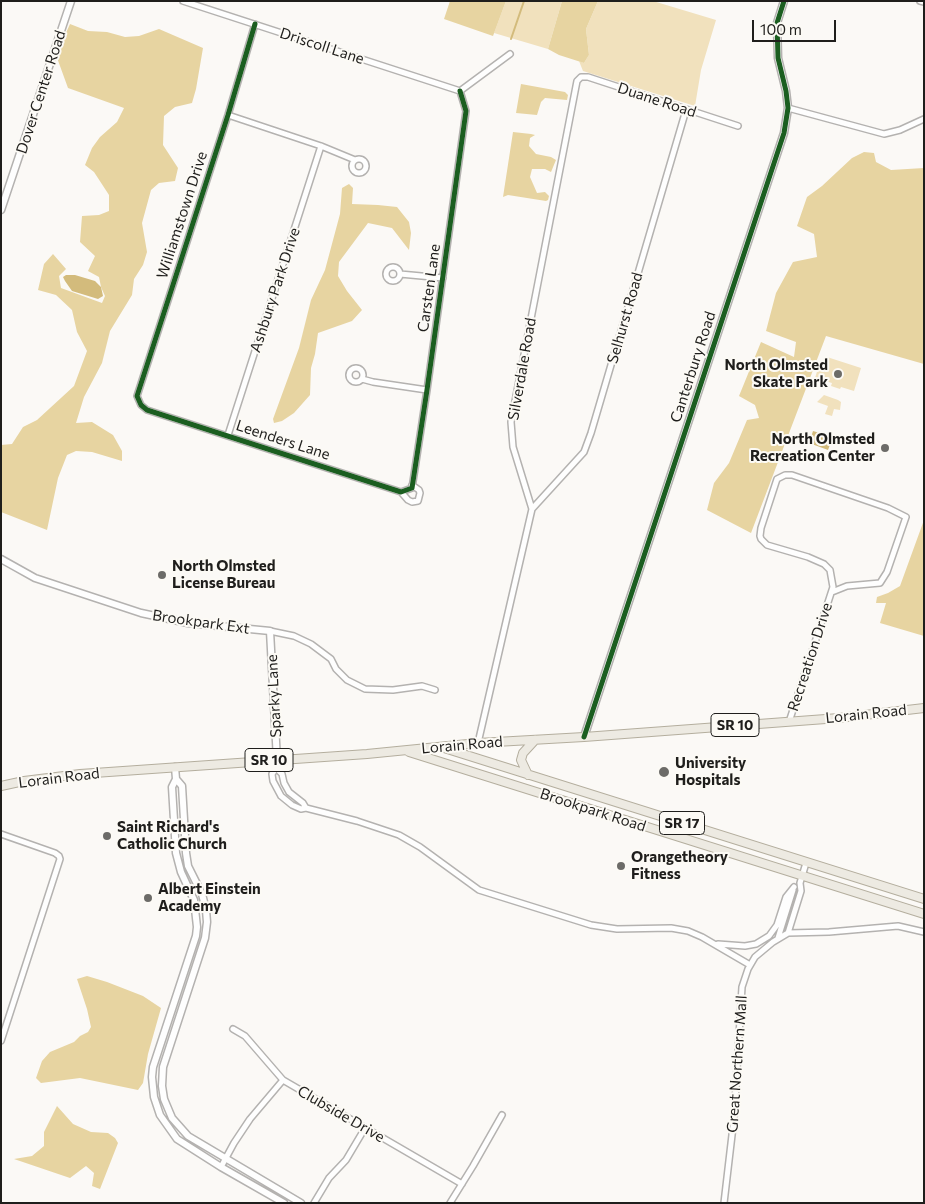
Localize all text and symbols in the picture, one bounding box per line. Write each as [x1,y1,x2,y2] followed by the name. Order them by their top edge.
[755,10,839,42] scale bar
[760,20,802,38] text: 100 m
[278,24,366,68] street label: Driscoll Lane
[13,28,69,156] street label: Dover Center Road
[615,79,699,121] street label: Duane Road
[153,149,211,281] street label: Williamstown Drive
[246,225,304,355] street label: Ashbury Park Drive
[414,243,444,333] street label: Carsten Lane
[603,270,647,366] street label: Selhurst Road
[667,309,719,425] street label: Canterbury Road
[504,316,540,422] street label: Silverdale Road
[724,356,828,391] place label: North Olmsted Skate Park
[832,368,844,380] marker: North Olmsted Skate Park
[234,416,332,464] street label: Leenders Lane
[750,430,875,465] place label: North Olmsted Recreation Center
[879,442,891,454] marker: North Olmsted Recreation Center
[172,557,276,592] place label: North Olmsted License Bureau
[156,569,168,581] marker: North Olmsted License Bureau
[784,600,836,714] street label: Recreation Drive
[151,606,251,638] street label: Brookpark Ext
[263,654,285,738] street label: Sparky Lane
[824,701,908,727] street label: Lorain Road
[711,714,759,736] road number: SR 10
[421,732,503,758] street label: Lorain Road
[245,748,293,772] road number: SR 10
[675,754,746,789] place label: University Hospitals
[17,764,101,792] street label: Lorain Road
[657,765,671,779] marker: University Hospitals
[538,784,648,836] street label: Brookpark Road
[660,811,704,834] road number: SR 17
[117,818,227,853] place label: Saint Richard's Catholic Church
[101,830,113,842] marker: Saint Richard's Catholic Church
[631,848,728,883] place label: Orangetheory Fitness
[615,860,627,872] marker: Orangetheory Fitness
[158,880,261,915] place label: Albert Einstein Academy
[142,892,154,904] marker: Albert Einstein Academy
[723,995,751,1133] street label: Great Northern Mall
[294,1082,388,1146] street label: Clubside Drive

